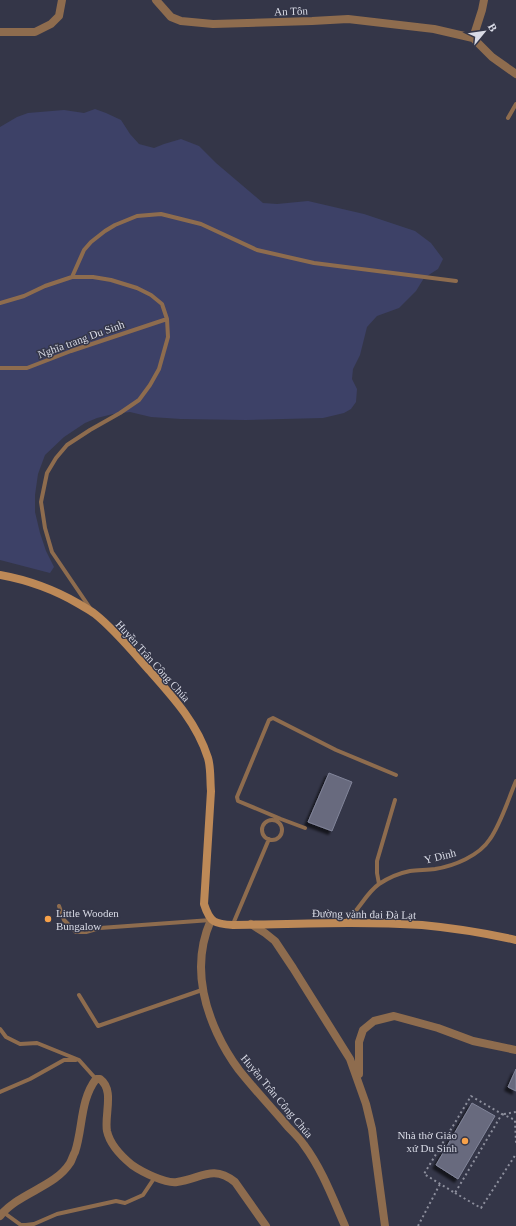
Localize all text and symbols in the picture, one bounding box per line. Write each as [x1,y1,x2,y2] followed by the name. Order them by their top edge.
[274,4,309,18] street label: An Tôn
[464,12,504,52] north arrow
[486,21,500,34] text: B
[36,318,126,360] street label: Nghĩa trang Du Sinh
[113,618,193,704] street label: Huyền Trân Công Chúa
[423,846,458,866] street label: Y Dinh
[56,907,119,932] place label: Little Wooden Bungalow
[312,907,416,921] street label: Đường vành đai Đà Lạt
[43,914,53,924] marker: Little Wooden Bungalow
[239,1052,315,1140] street label: Huyền Trân Công Chúa
[397,1129,457,1154] place label: Nhà thờ Giáo xứ Du Sinh
[460,1136,470,1146] marker: Nhà thờ Giáo xứ Du Sinh

